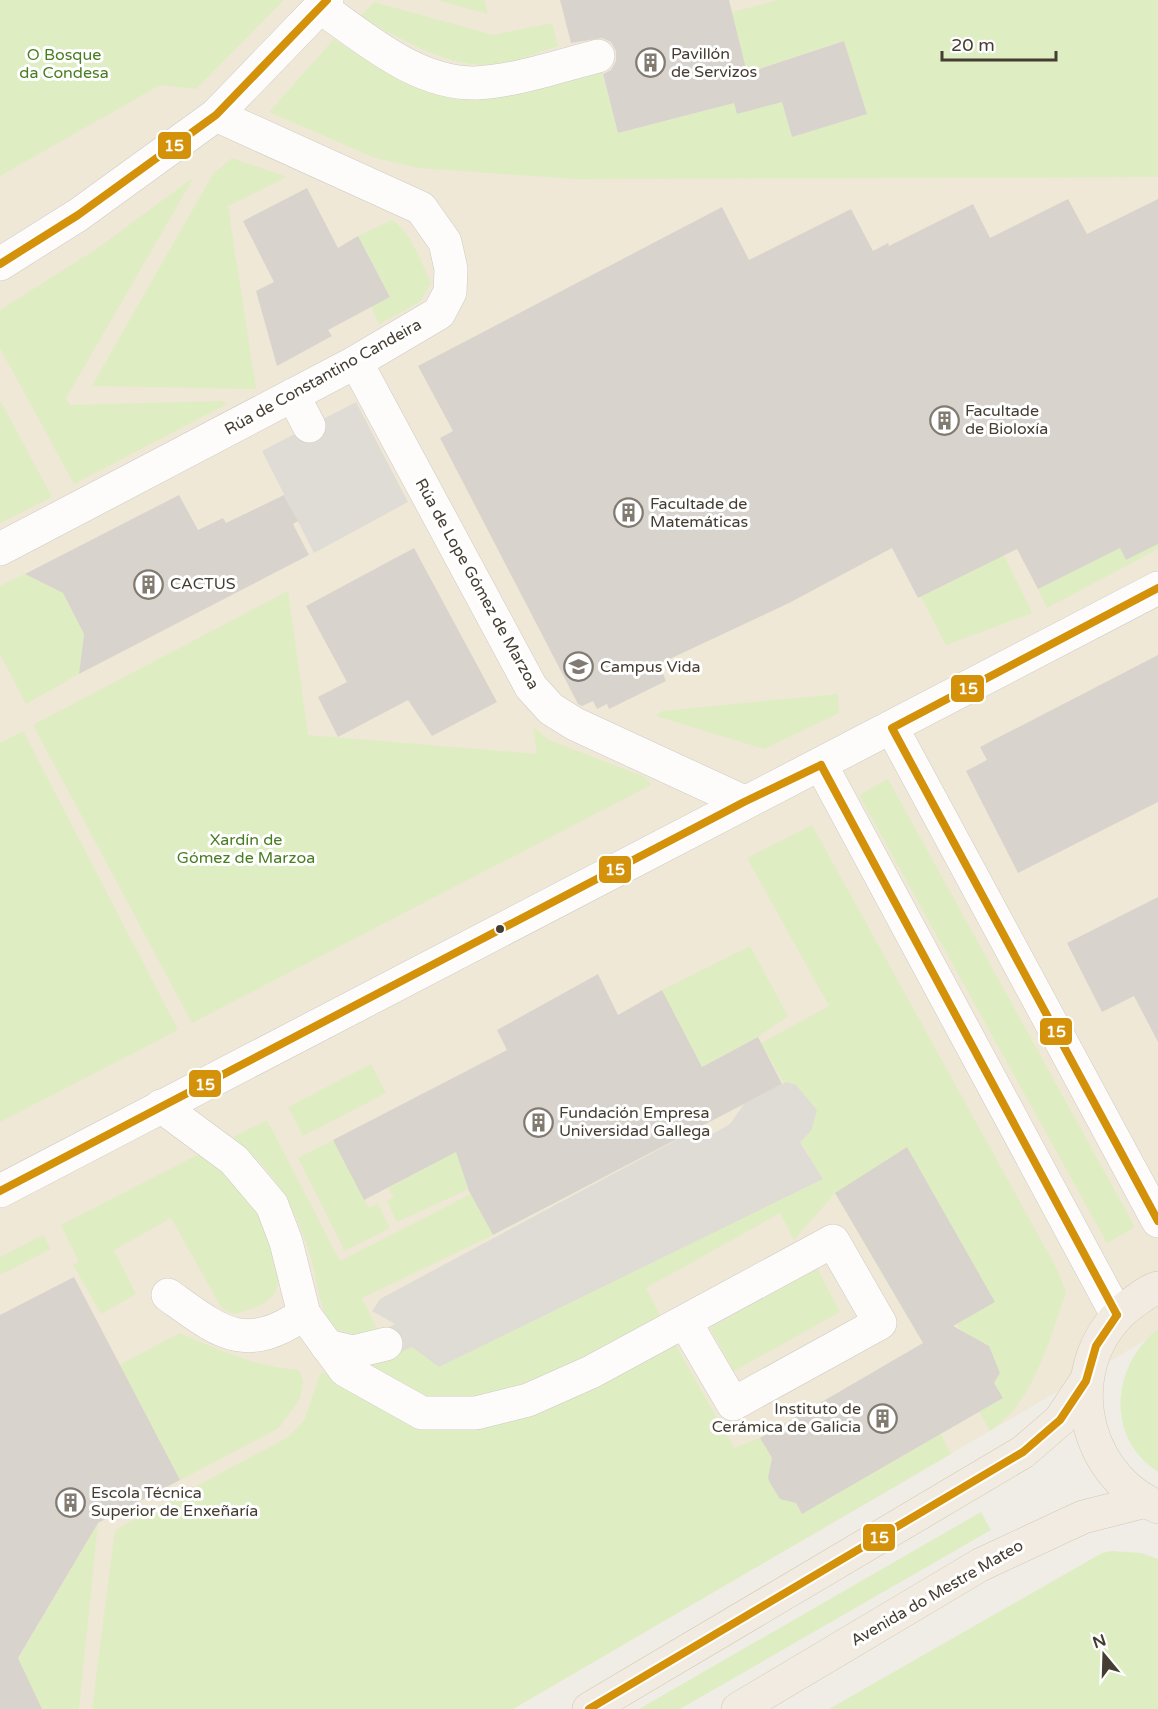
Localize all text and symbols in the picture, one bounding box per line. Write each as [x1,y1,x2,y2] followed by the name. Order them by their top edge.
[942,24,1056,62] scale bar
[951,34,995,56] text: 20 m
[671,44,757,82] place label: Pavillón de Servizos
[19,45,109,83] park label: O Bosque da Condesa
[634,47,666,79] building icon: Pavillón de Servizos
[157,131,192,160] line badge: 15
[164,136,184,156] text: 15
[221,314,425,440] street label: Rúa de Constantino Candeira
[965,401,1048,439] place label: Facultade de Bioloxía
[928,404,960,436] building icon: Facultade de Bioloxía
[411,475,543,693] street label: Rúa de Lope Gómez de Marzoa
[650,494,748,532] place label: Facultade de Matemáticas
[613,497,645,529] building icon: Facultade de Matemáticas
[133,568,165,600] building icon: CACTUS
[170,574,236,594] place label: CACTUS
[563,651,595,683] school or university icon: Campus Vida
[600,657,701,677] place label: Campus Vida
[950,674,985,703] line badge: 15
[958,679,978,699] text: 15
[177,830,315,868] park label: Xardín de Gómez de Marzoa
[598,855,632,884] line badge: 15
[605,860,625,880] text: 15
[494,923,506,935] unlabelled marker
[1039,1017,1073,1046] line badge: 15
[1046,1022,1066,1042] text: 15
[188,1069,222,1098] line badge: 15
[195,1075,215,1095] text: 15
[559,1103,710,1141] place label: Fundación Empresa Universidad Gallega
[522,1106,554,1138] building icon: Fundación Empresa Universidad Gallega
[712,1399,861,1437] place label: Instituto de Cerámica de Galicia
[866,1402,898,1434] building icon: Instituto de Cerámica de Galicia
[91,1483,258,1521] place label: Escola Técnica Superior de Enxeñaría
[54,1486,86,1518] building icon: Escola Técnica Superior de Enxeñaría
[862,1523,896,1552] line badge: 15
[869,1528,889,1548] text: 15
[847,1535,1027,1651] street label: Avenida do Mestre Mateo
[1074,1625,1134,1685] north arrow
[1090,1630,1109,1653] text: N

